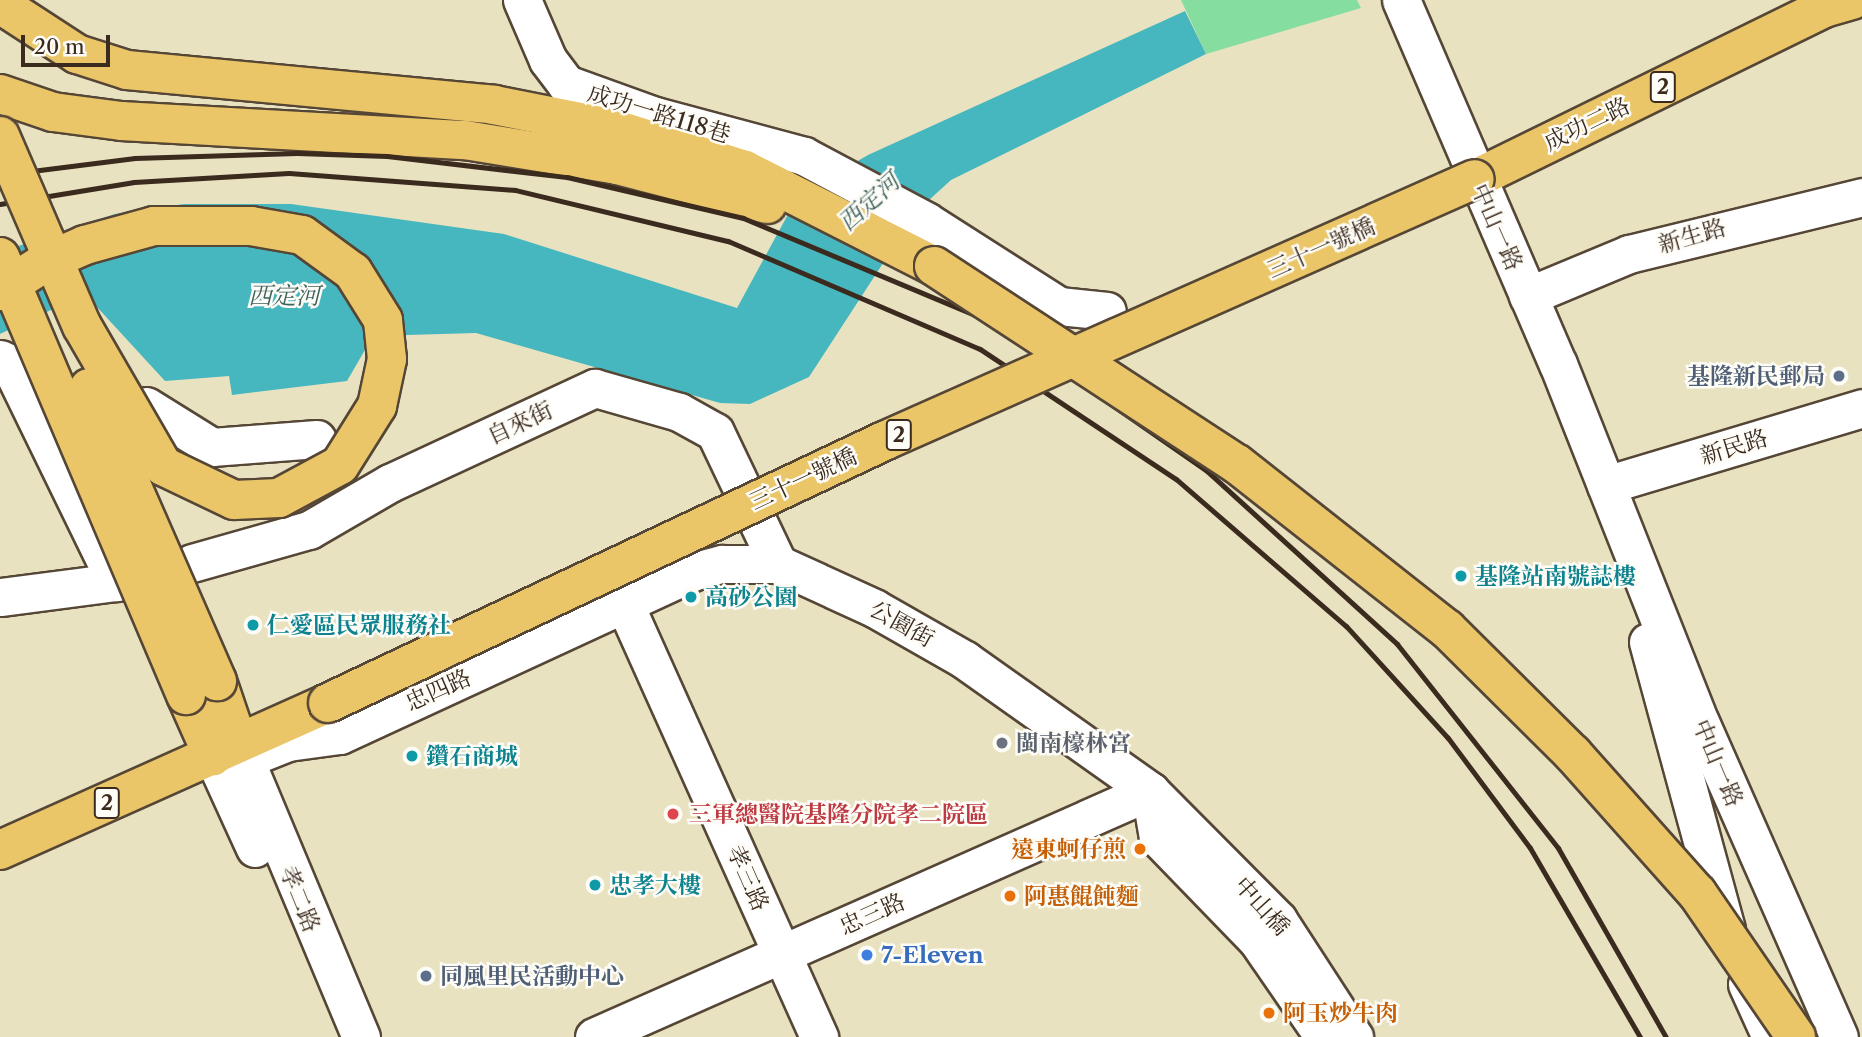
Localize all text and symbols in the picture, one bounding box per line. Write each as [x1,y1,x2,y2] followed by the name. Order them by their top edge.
[24,21,114,65] scale bar
[34,34,85,59] text: 20 m
[1649,70,1677,104] road number: 2
[584,79,734,149] street label: 成功一路118巷
[1540,91,1634,157] street label: 成功二路
[833,167,905,237] water label: 西定河
[1466,179,1528,275] street label: 中山一路
[1263,212,1379,284] street label: 三十一號橋
[1655,213,1729,259] street label: 新生路
[248,282,320,310] water label: 西定河
[1687,362,1825,390] place label: 基隆新民郵局
[1831,368,1847,384] marker: 基隆新民郵局
[483,396,557,450] street label: 自來街
[885,418,913,452] road number: 2
[1697,424,1771,470] street label: 新民路
[745,442,861,516] street label: 三十一號橋
[1475,562,1636,590] place label: 基隆站南號誌樓
[1453,568,1469,584] marker: 基隆站南號誌樓
[705,583,797,611] place label: 高砂公園
[683,589,699,605] marker: 高砂公園
[865,595,939,653] street label: 公園街
[267,611,451,639] place label: 仁愛區民眾服務社
[245,617,261,633] marker: 仁愛區民眾服務社
[401,663,475,717] street label: 忠四路
[1687,715,1749,811] street label: 中山一路
[1016,729,1131,757] place label: 閩南檺林宮
[994,735,1010,751] marker: 閩南檺林宮
[426,742,518,770] place label: 鑽石商城
[404,748,420,764] marker: 鑽石商城
[93,786,121,820] road number: 2
[689,800,988,828] place label: 三軍總醫院基隆分院孝二院區
[663,804,683,824] marker: 三軍總醫院基隆分院孝二院區
[1011,835,1126,863] place label: 遠東蚵仔煎
[721,841,775,915] street label: 孝三路
[1132,841,1148,857] marker: 遠東蚵仔煎
[274,862,326,936] street label: 孝二路
[609,871,701,899] place label: 忠孝大樓
[1229,871,1295,941] street label: 中山橋
[587,877,603,893] marker: 忠孝大樓
[1024,882,1139,910] place label: 阿惠餛飩麵
[835,887,909,941] street label: 忠三路
[1002,888,1018,904] marker: 阿惠餛飩麵
[881,941,983,969] place label: 7-Eleven
[859,947,875,963] marker: 7-Eleven
[440,962,624,990] place label: 同風里民活動中心
[418,968,434,984] marker: 同風里民活動中心
[1283,999,1398,1027] place label: 阿玉炒牛肉
[1261,1005,1277,1021] marker: 阿玉炒牛肉

